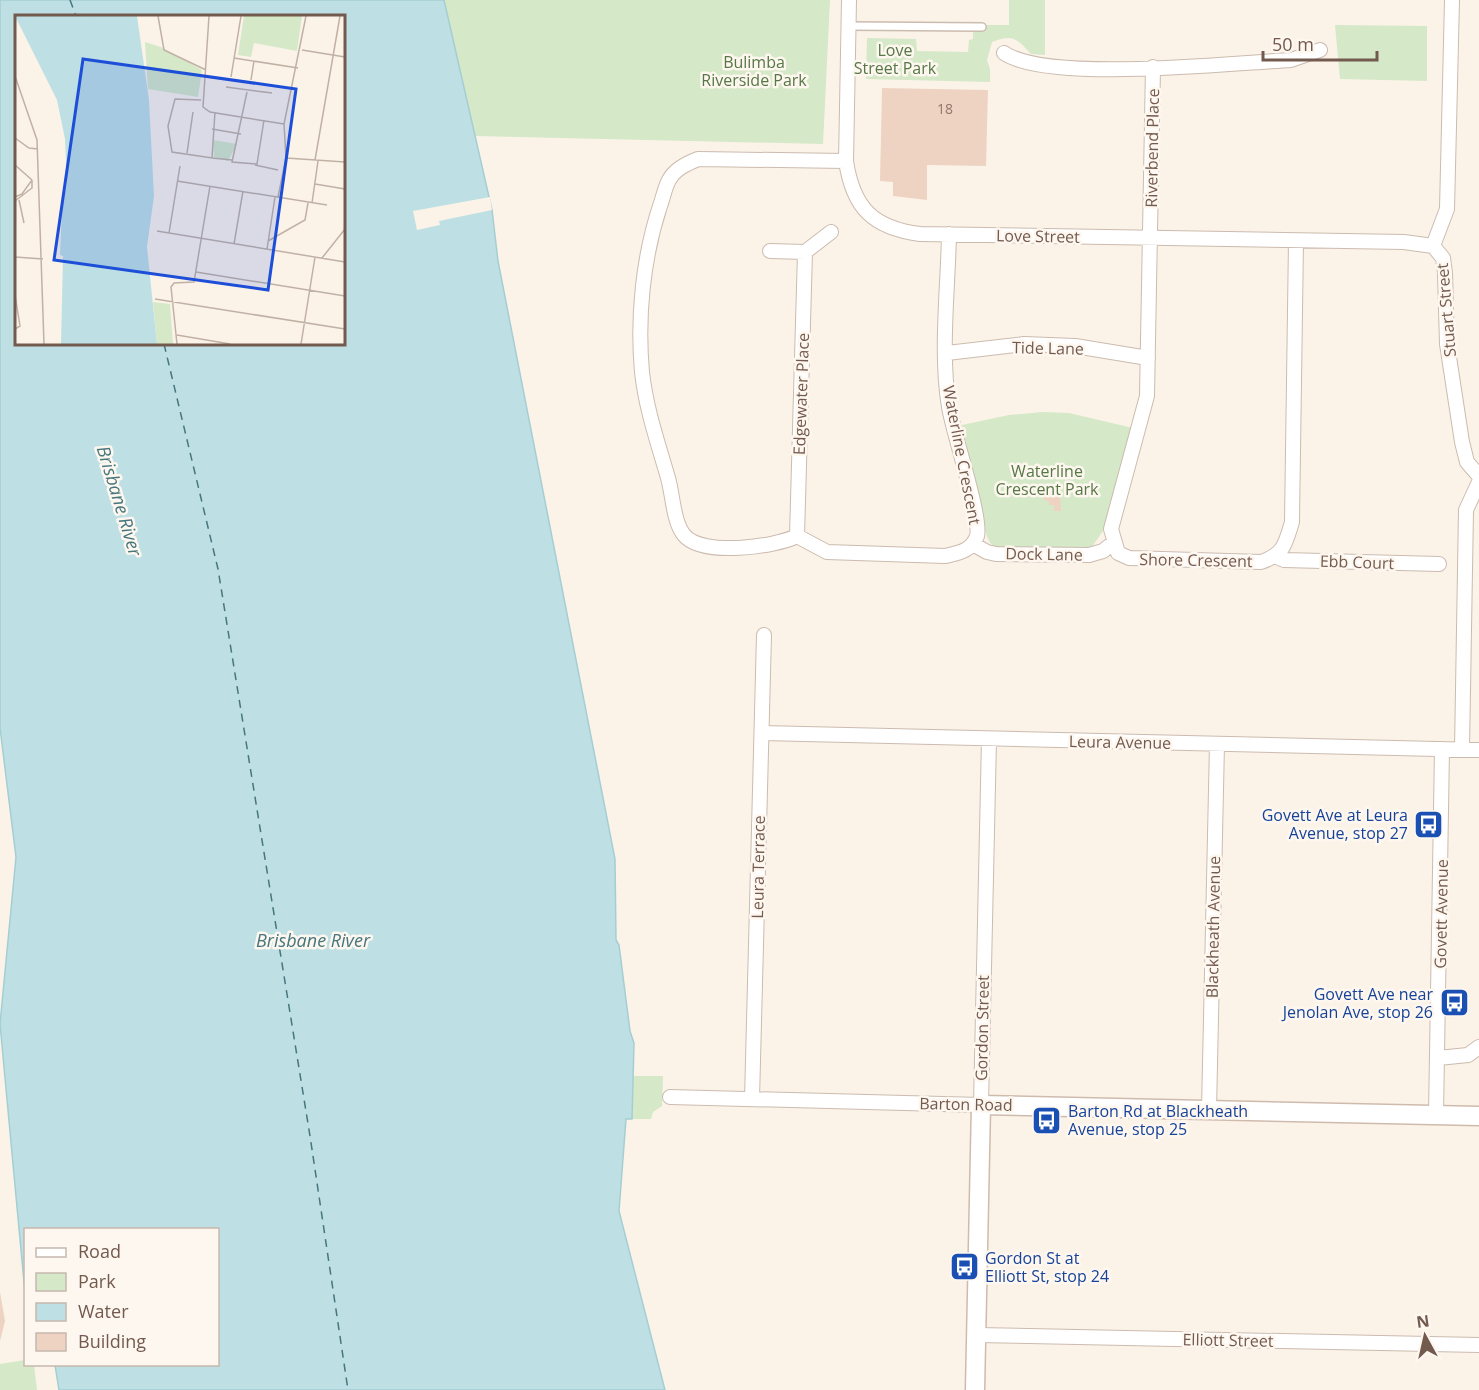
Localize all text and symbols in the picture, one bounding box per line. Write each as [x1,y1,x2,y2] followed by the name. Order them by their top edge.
[15,15,345,345] inset map
[1263,24,1377,62] scale bar
[1272,32,1314,56] text: 50 m
[854,39,937,79] park label: Love Street Park
[701,51,807,91] park label: Bulimba Riverside Park
[1140,88,1164,208] street label: Riverbend Place
[937,99,953,118] house number: 18
[996,224,1080,248] street label: Love Street
[1431,262,1461,358] street label: Stuart Street
[788,333,814,455] street label: Edgewater Place
[1012,336,1084,360] street label: Tide Lane
[938,384,986,527] street label: Waterline Crescent
[92,443,148,560] water label: Brisbane River
[995,460,1099,500] park label: Waterline Crescent Park
[1005,542,1083,566] street label: Dock Lane
[1139,548,1253,572] street label: Shore Crescent
[1319,550,1395,574] street label: Ebb Court
[1069,730,1171,754] street label: Leura Avenue
[1262,804,1408,844] place label: Govett Ave at Leura Avenue, stop 27
[1413,808,1445,840] bus stop icon: Govett Ave at Leura Avenue, stop 27
[746,815,770,919] street label: Leura Terrace
[1201,856,1225,998] street label: Blackheath Avenue
[1429,859,1453,969] street label: Govett Avenue
[256,928,371,952] water label: Brisbane River
[970,975,994,1081] street label: Gordon Street
[1281,983,1433,1023] place label: Govett Ave near Jenolan Ave, stop 26
[1438,987,1470,1019] bus stop icon: Govett Ave near Jenolan Ave, stop 26
[919,1092,1013,1116] street label: Barton Road
[1068,1100,1248,1140] place label: Barton Rd at Blackheath Avenue, stop 25
[1031,1104,1063,1136] bus stop icon: Barton Rd at Blackheath Avenue, stop 25
[24,1228,219,1366] legend
[78,1239,121,1263] text: Road
[985,1247,1109,1287] place label: Gordon St at Elliott St, stop 24
[948,1251,980,1283] bus stop icon: Gordon St at Elliott St, stop 24
[78,1269,116,1293] text: Park
[78,1299,129,1323] text: Water
[1395,1306,1455,1366] north arrow
[1415,1309,1431,1333] text: N
[1182,1328,1274,1352] street label: Elliott Street
[78,1329,146,1353] text: Building

